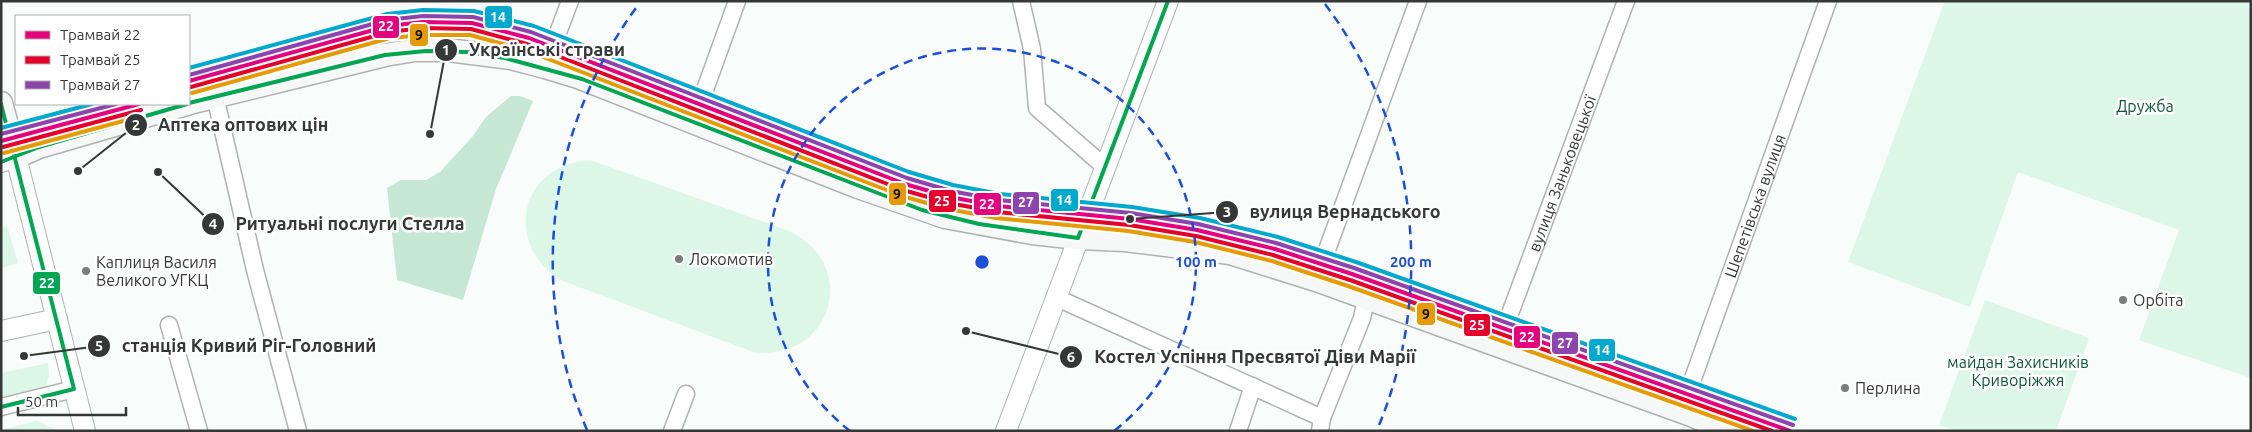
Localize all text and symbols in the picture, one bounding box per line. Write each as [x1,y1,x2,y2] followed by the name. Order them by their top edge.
[484,5,513,29] line badge: 14
[490,9,506,25] text: 14
[15,15,190,105] legend
[372,15,400,39] line badge: 22
[378,18,394,34] text: 22
[409,23,429,47] line badge: 9
[60,26,141,43] text: Трамвай 22
[415,27,423,43] text: 9
[434,33,635,66] callout: Українські страви
[469,39,625,59] text: Українські страви
[442,41,450,58] text: 1
[60,51,141,68] text: Трамвай 25
[60,76,141,93] text: Трамвай 27
[1525,92,1600,254] street label: вулиця Заньковецької
[2116,97,2174,115] park label: Дружба
[123,108,339,141] callout: Аптека оптових цін
[158,114,328,134] text: Аптека оптових цін
[132,116,140,133] text: 2
[1721,132,1789,280] street label: Шепетівська вулиця
[888,182,907,206] line badge: 9
[893,186,901,202] text: 9
[1050,188,1079,212] line badge: 14
[928,189,957,213] line badge: 25
[1012,191,1040,215] line badge: 27
[973,192,1002,216] line badge: 22
[1056,192,1072,208] text: 14
[934,193,950,209] text: 25
[1018,194,1034,210] text: 27
[1214,195,1450,228] callout: вулиця Вернадського
[979,196,995,212] text: 22
[1250,201,1440,221] text: вулиця Вернадського
[1223,203,1231,220] text: 3
[200,208,475,241] callout: Ритуальні послуги Стелла
[235,213,465,233] text: Ритуальні послуги Стелла
[209,215,217,232] text: 4
[689,250,773,268] place label: Локомотив
[96,253,217,289] place label: Каплиця Василя Великого УГКЦ
[673,253,685,265] marker: Локомотив
[973,253,991,271] centre of rings
[1175,253,1217,270] text: 100 m
[1390,253,1432,270] text: 200 m
[80,265,92,277] marker: Каплиця Василя Великого УГКЦ
[32,271,61,295] line badge: 22
[39,275,55,291] text: 22
[2133,291,2183,309] place label: Орбіта
[2117,294,2129,306] marker: Орбіта
[1416,302,1436,326] line badge: 9
[1422,306,1430,322] text: 9
[1463,313,1491,337] line badge: 25
[1469,317,1485,333] text: 25
[1513,325,1541,349] line badge: 22
[87,329,386,362] callout: станція Кривий Ріг-Головний
[1519,329,1535,345] text: 22
[1551,331,1579,355] line badge: 27
[122,335,376,355] text: станція Кривий Ріг-Головний
[1557,335,1573,351] text: 27
[95,337,103,354] text: 5
[1588,338,1616,362] line badge: 14
[1059,340,1425,373] callout: Костел Успіння Пресвятої Діви Марії
[1594,342,1610,358] text: 14
[1094,346,1417,366] text: Костел Успіння Пресвятої Діви Марії
[1067,348,1075,365] text: 6
[1947,353,2089,389] park label: майдан Захисників Криворіжжя
[1855,379,1921,397] place label: Перлина
[1839,382,1851,394] marker: Перлина
[18,384,125,416] scale bar
[25,393,58,410] text: 50 m

